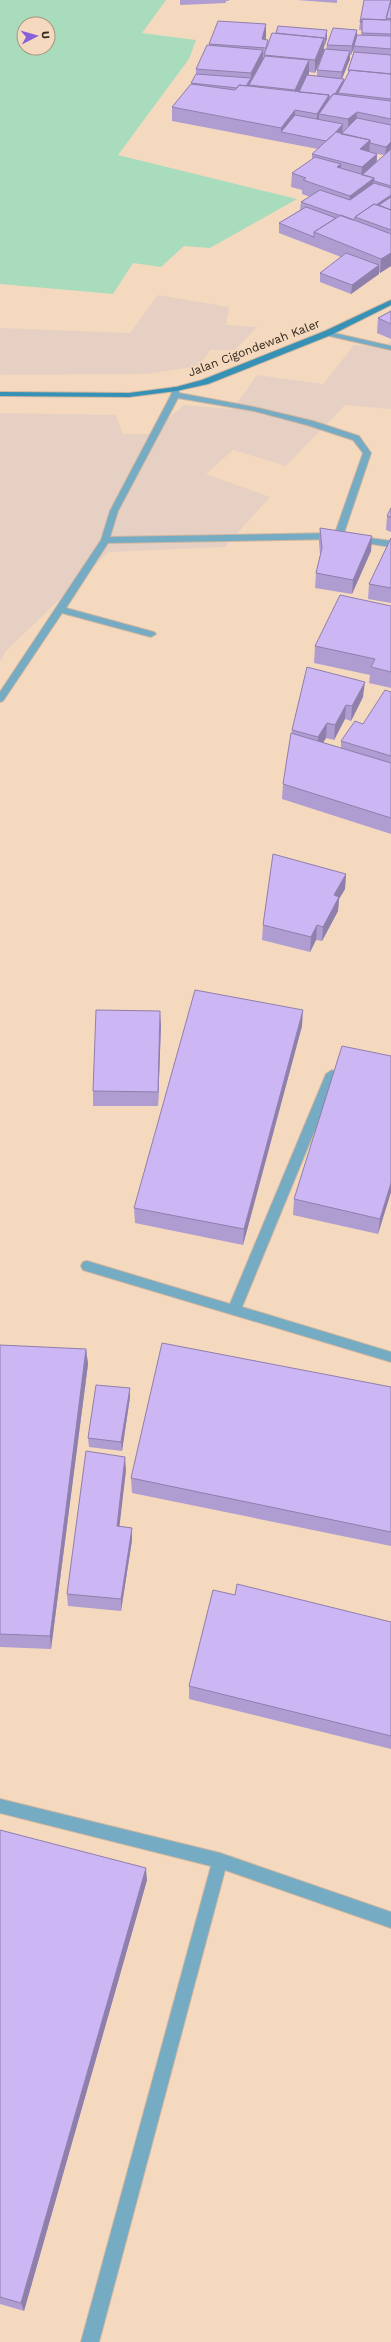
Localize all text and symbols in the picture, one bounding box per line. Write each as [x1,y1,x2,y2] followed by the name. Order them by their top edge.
[16,16,56,56] north arrow
[39,30,52,40] text: U
[186,316,322,380] street label: Jalan Cigondewah Kaler

